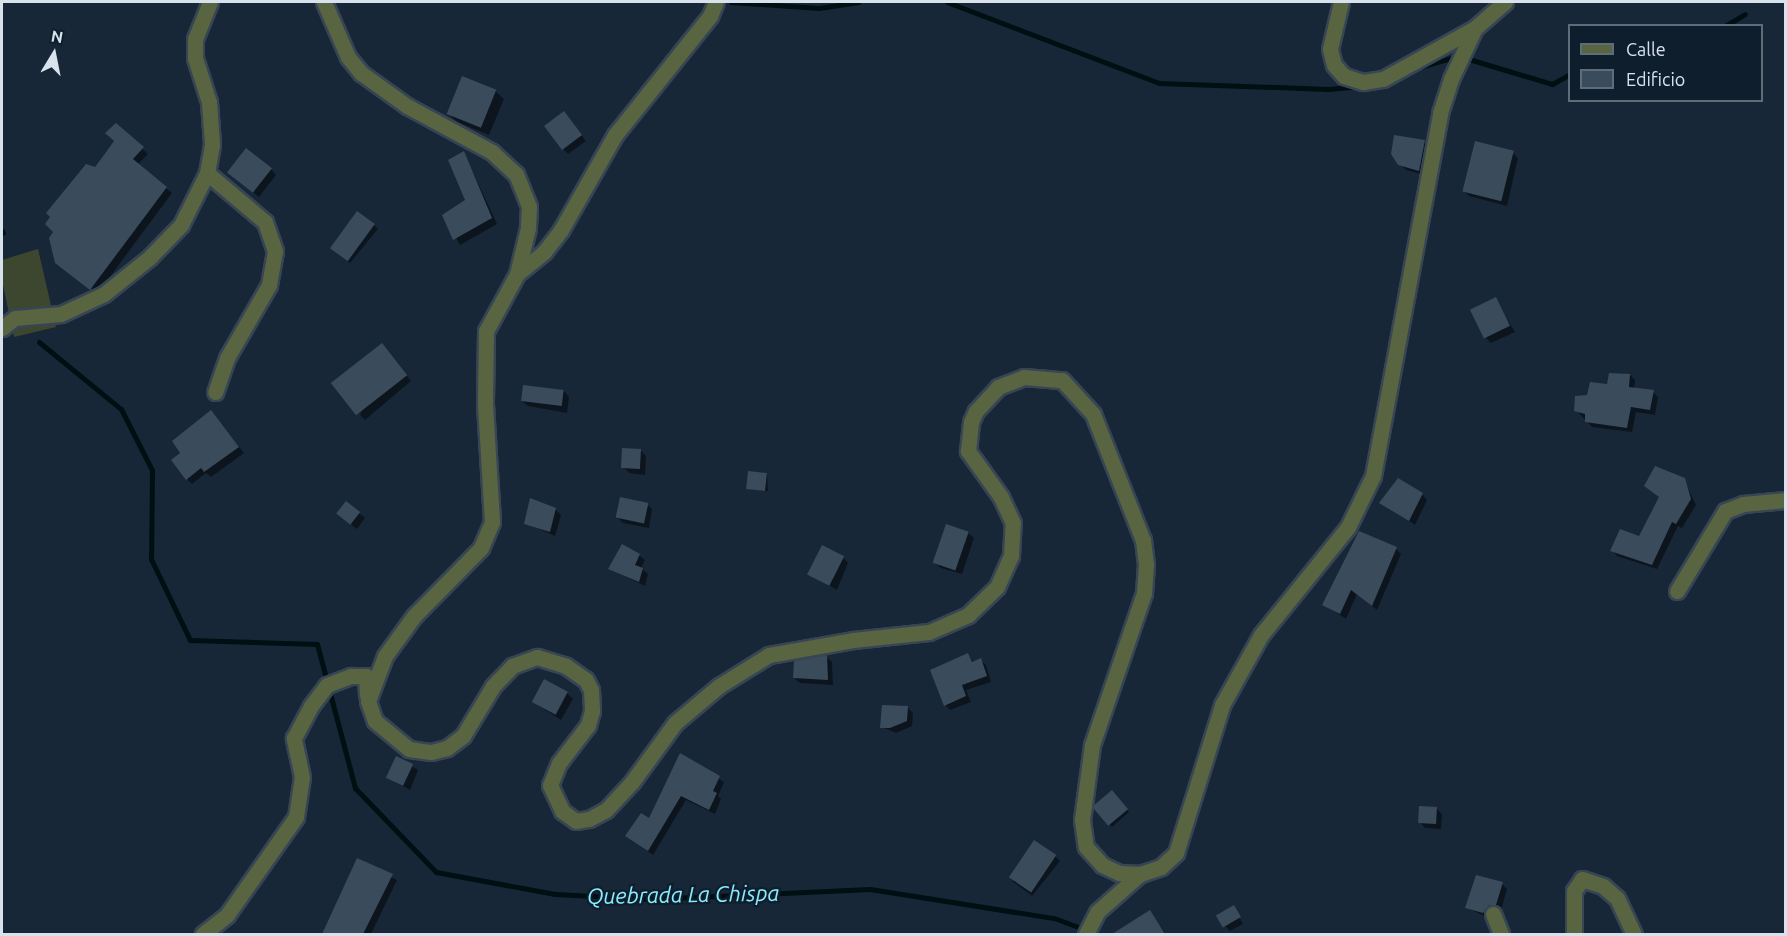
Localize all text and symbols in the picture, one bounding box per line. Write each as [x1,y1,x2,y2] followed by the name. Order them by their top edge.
[24,24,84,84] north arrow
[1568,24,1763,102] legend
[50,26,65,46] text: N
[1626,39,1666,59] text: Calle
[1626,69,1685,89] text: Edificio
[587,879,779,909] water label: Quebrada La Chispa

